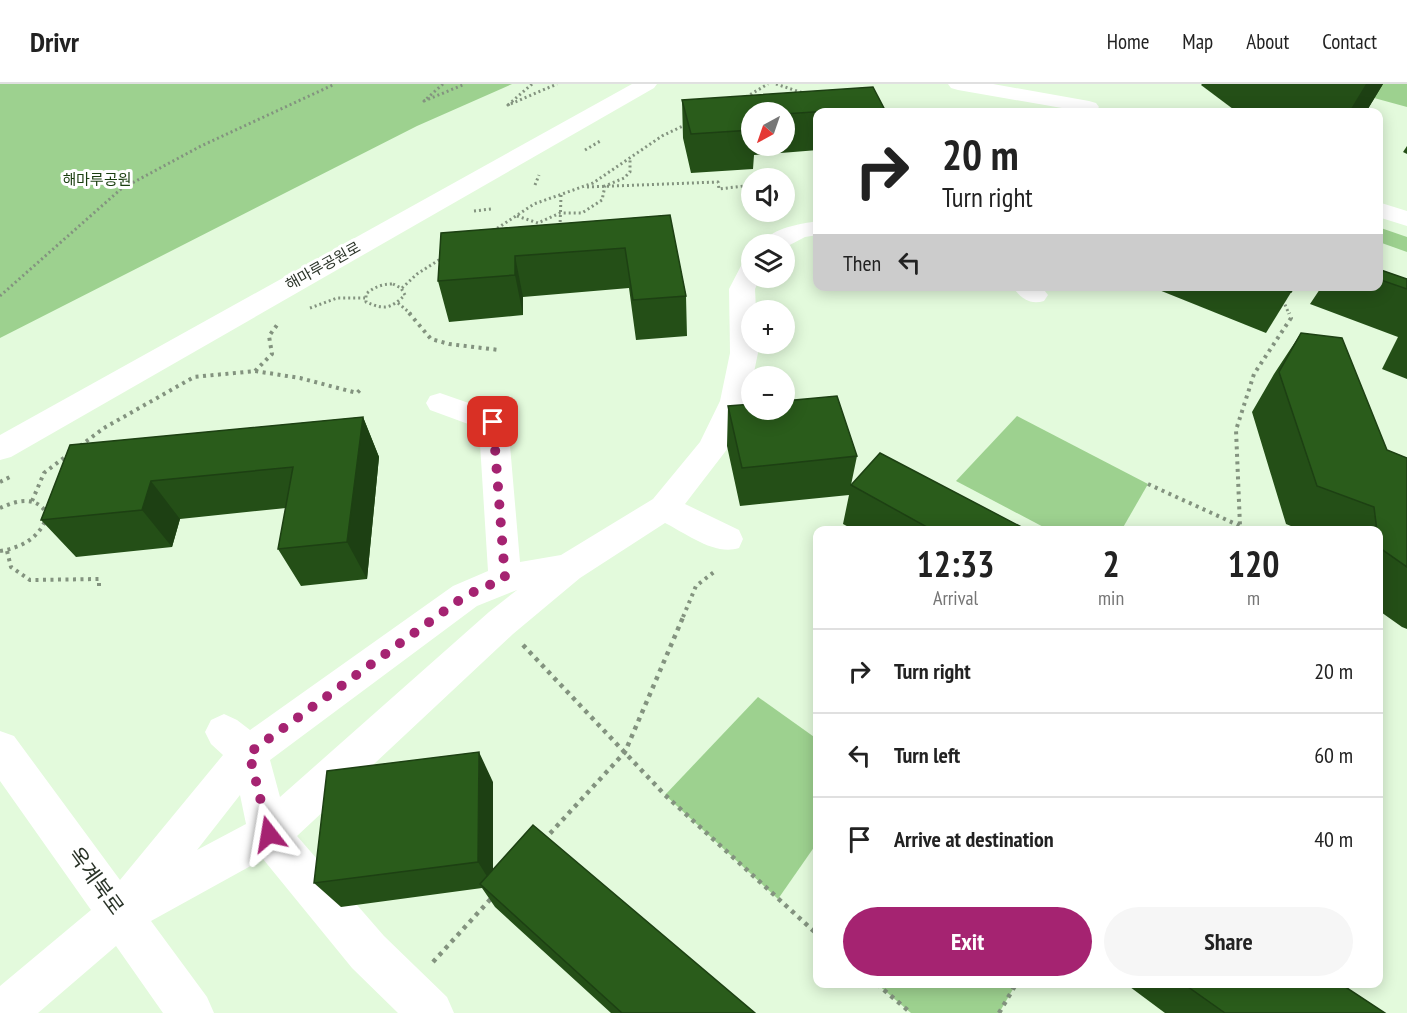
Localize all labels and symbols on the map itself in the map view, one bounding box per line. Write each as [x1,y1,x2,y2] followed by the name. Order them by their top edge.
[741,102,795,156] north arrow
[62,170,132,189] park label: 해마루공원
[282,237,364,294] street label: 해마루공원로
[467,396,518,447] pin
[237,802,301,866] position arrow
[63,842,130,920] street label: 옥계북로

